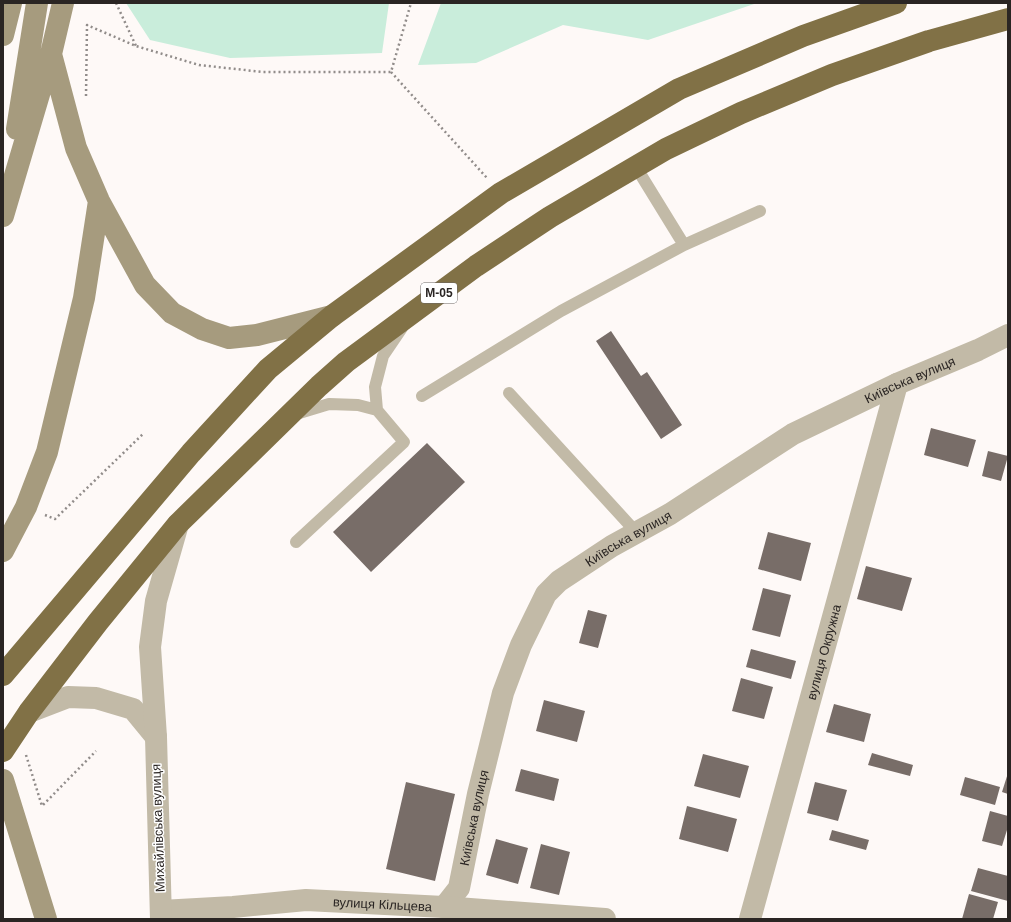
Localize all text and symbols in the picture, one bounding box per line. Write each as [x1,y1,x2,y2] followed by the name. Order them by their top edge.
[421,283,457,303] road number: М-05
[862,353,957,406] street label: Київська вулиця
[582,507,674,569] street label: Київська вулиця
[803,602,844,701] street label: вулиця Окружна
[148,764,168,892] street label: Михайлівська вулиця
[456,768,491,867] street label: Київська вулиця
[333,894,433,914] street label: вулиця Кільцева

